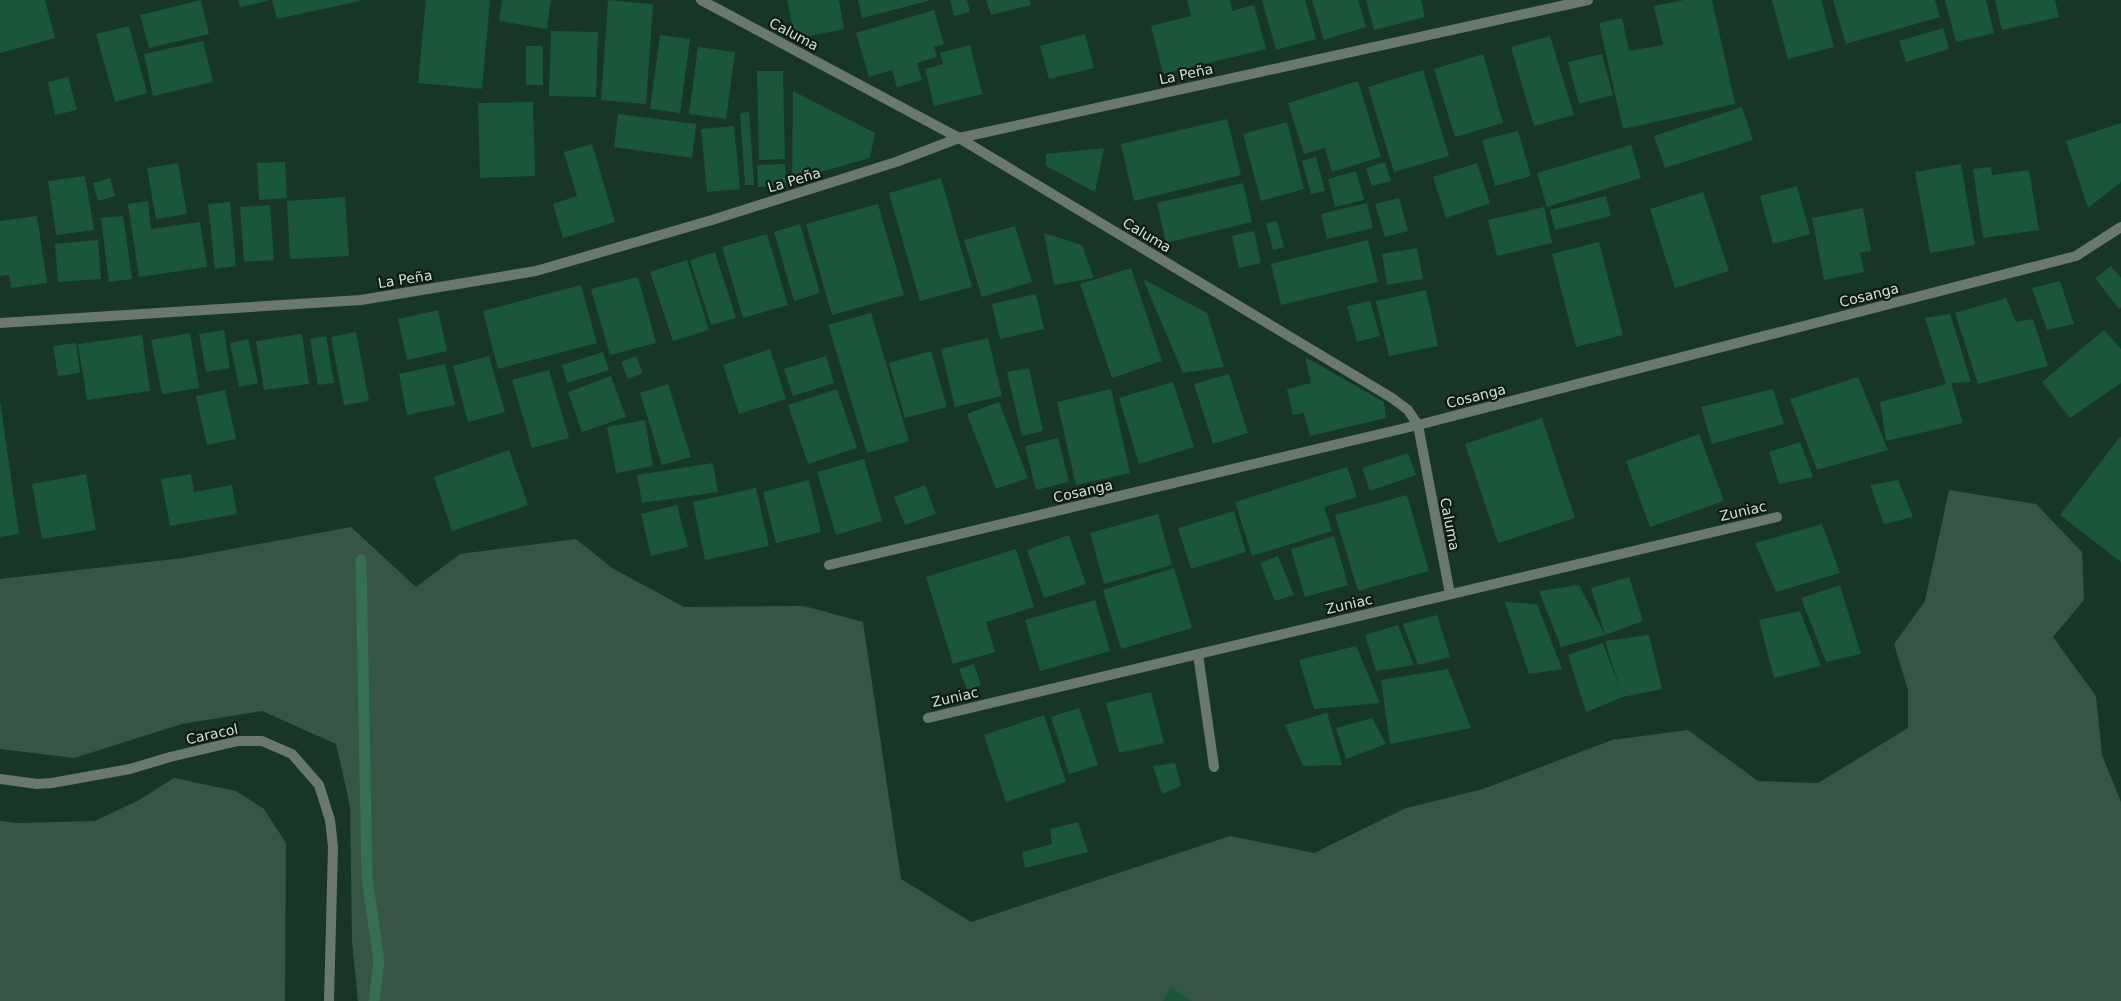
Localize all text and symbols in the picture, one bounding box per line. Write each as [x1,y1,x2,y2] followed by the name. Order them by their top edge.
[767,14,821,54] street label: Caluma
[1158,60,1214,88] street label: La Peña
[765,164,823,196] street label: La Peña
[1120,214,1174,256] street label: Caluma
[377,267,433,291] street label: La Peña
[1838,280,1900,310] street label: Cosanga
[1445,381,1507,411] street label: Cosanga
[1052,476,1114,506] street label: Cosanga
[1437,496,1463,552] street label: Caluma
[1718,498,1768,524] street label: Zuniac
[1324,591,1374,617] street label: Zuniac
[930,684,980,710] street label: Zuniac
[184,721,240,747] street label: Caracol

